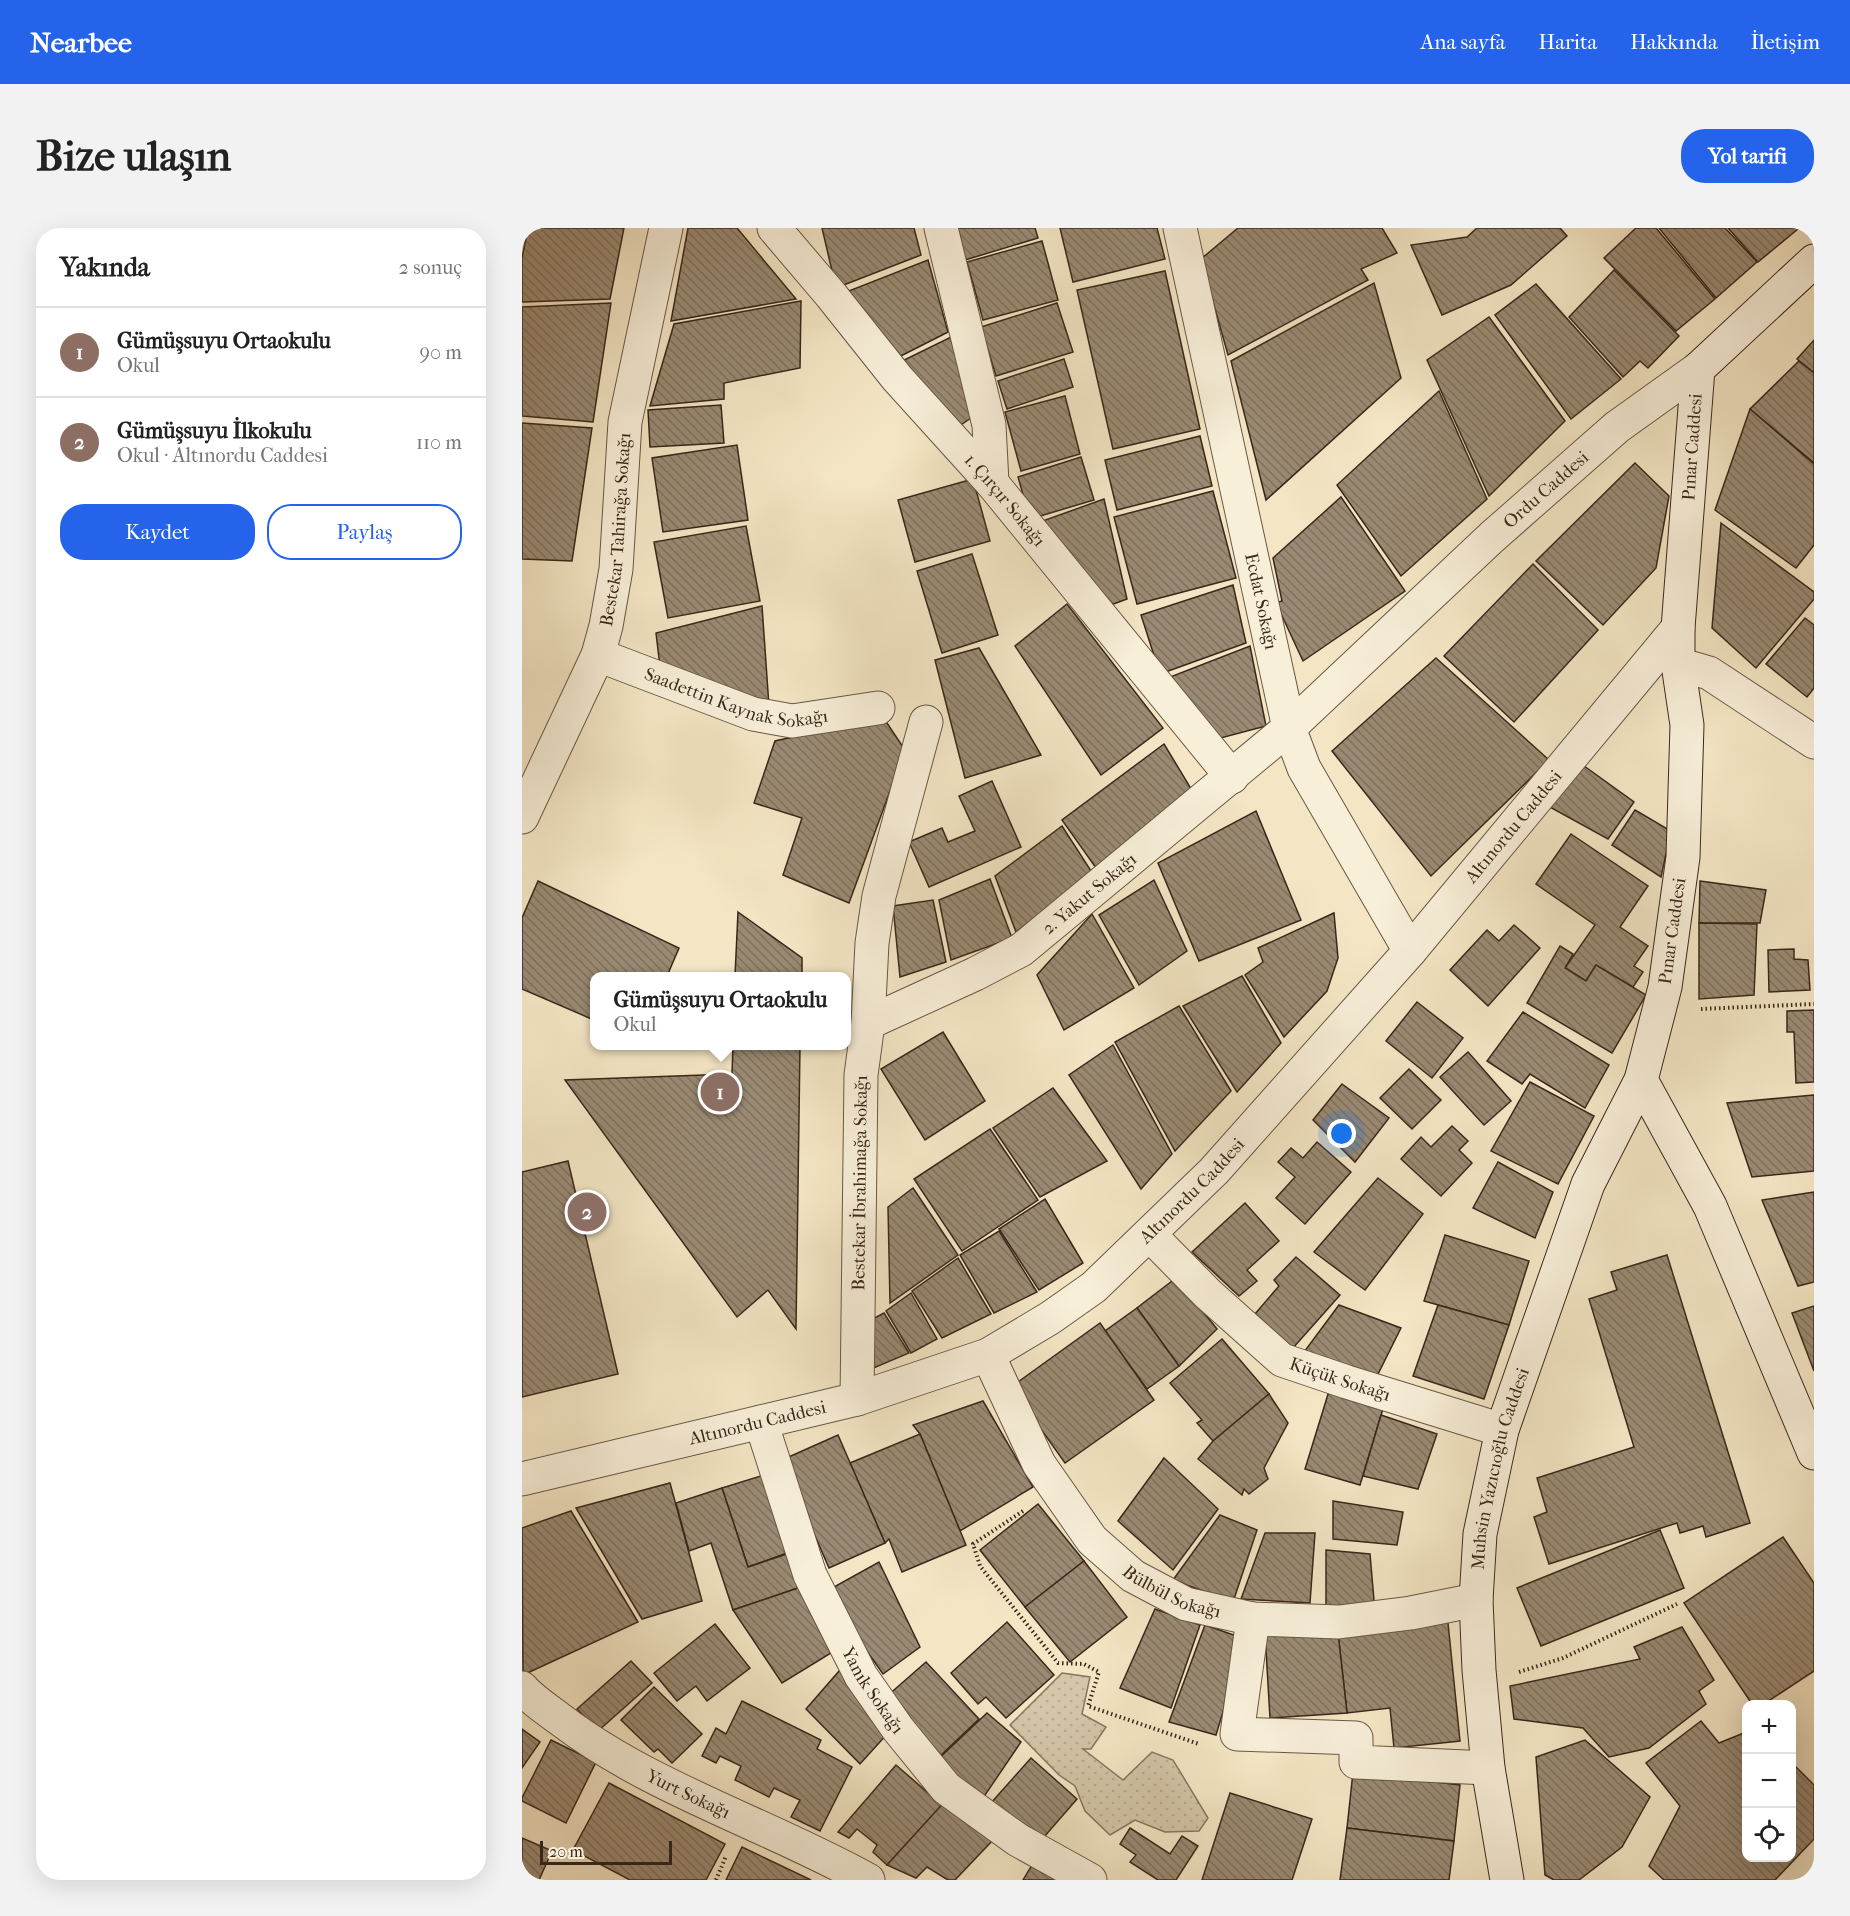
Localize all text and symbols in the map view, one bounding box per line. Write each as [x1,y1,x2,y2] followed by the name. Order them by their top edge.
[30,26,132,59] text: Nearbee
[1421,30,1506,54] text: Ana sayfa
[1539,30,1597,54] text: Harita
[1630,30,1718,54] text: Hakkında
[1751,30,1820,54] text: İletişim
[1681,129,1814,183] button: Yol tarifi
[36,132,231,181] text: Bize ulaşın
[60,252,150,283] text: Yakında
[399,256,462,279] text: 2 sonuç
[117,328,331,354] text: Gümüşsuyu Ortaokulu
[76,341,83,364] text: 1
[420,341,462,364] text: 90 m
[117,354,160,377] text: Okul
[1678,392,1707,501] street label: Pınar Caddesi
[117,418,312,444] text: Gümüşsuyu İlkokulu
[74,431,85,454] text: 2
[416,431,462,454] text: 110 m
[596,432,635,628] street label: Bestekar Tahirağa Sokağı
[117,444,328,467] text: Okul · Altınordu Caddesi
[1499,447,1594,533] street label: Ordu Caddesi
[960,450,1050,551] street label: 1. Çırçır Sokağı
[60,504,255,560] button: Kaydet
[267,504,462,560] button: Paylaş
[1240,551,1282,652] street label: Ecdat Sokağı
[641,664,830,732] street label: Saadettin Kaynak Sokağı
[1460,766,1567,888] street label: Altınordu Caddesi
[1038,848,1141,939] street label: 2. Yakut Sokağı
[1655,876,1690,986] street label: Pınar Caddesi
[590,972,851,1050] popup
[614,987,827,1013] text: Gümüşsuyu Ortaokulu
[614,1013,656,1036] text: Okul
[700,1070,740,1114] pin: 1
[848,1075,872,1291] street label: Bestekar İbrahimağa Sokağı
[1327,1119,1356,1148] your location
[1135,1134,1250,1249] street label: Altınordu Caddesi
[568,1190,606,1234] pin: 2
[1287,1353,1394,1406] street label: Küçük Sokağı
[1468,1365,1534,1570] street label: Muhsin Yazıcıoğlu Caddesi
[686,1397,829,1450] street label: Altınordu Caddesi
[1118,1562,1223,1623] street label: Bülbül Sokağı
[837,1643,908,1739] street label: Yanık Sokağı
[1742,1700,1796,1862] map controls
[1742,1700,1796,1754] button: +
[1742,1754,1796,1808] button: −
[642,1765,734,1824] street label: Yurt Sokağı
[1742,1808,1796,1862] button: locate
[540,1838,672,1866] scale bar
[549,1842,583,1861] text: 20 m

